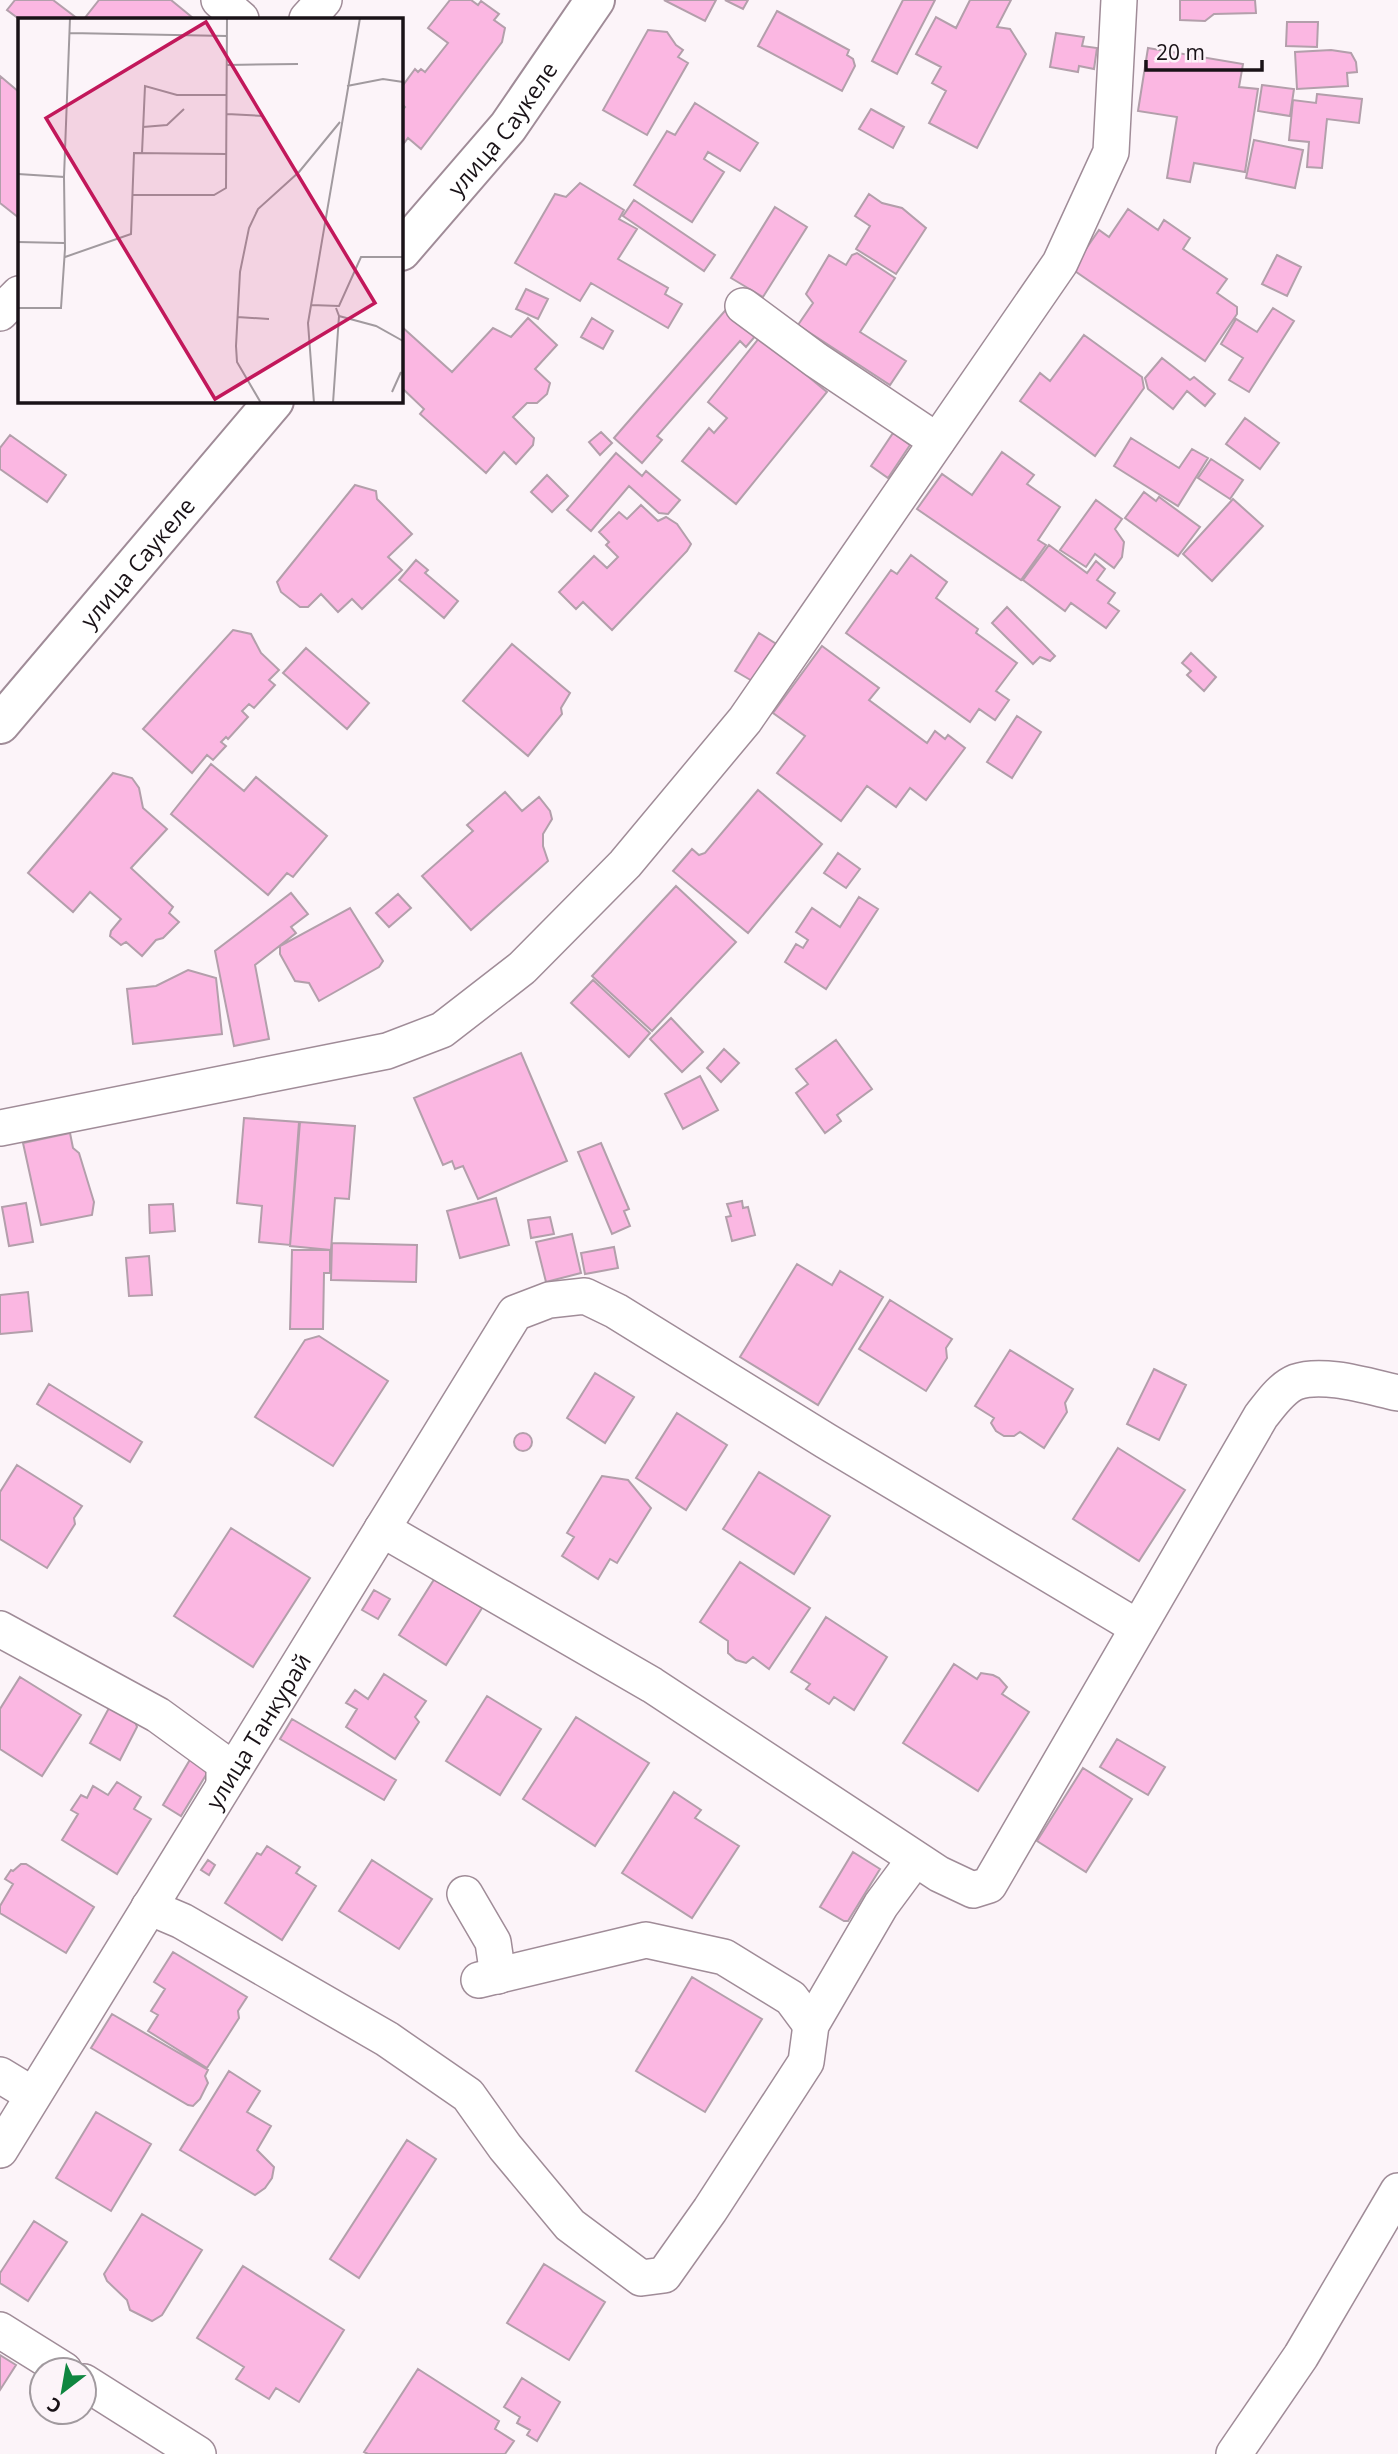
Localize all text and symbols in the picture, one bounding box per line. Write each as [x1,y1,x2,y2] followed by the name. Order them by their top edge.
[18,18,402,402] inset map
[1146,28,1262,72] scale bar
[1156,38,1205,66] text: 20 m
[440,55,564,202] street label: улица Саукеле
[72,490,202,635] street label: улица Саукеле
[198,1647,318,1815] street label: улица Танкурай
[28,2356,98,2426] north arrow
[42,2391,66,2420] text: С

